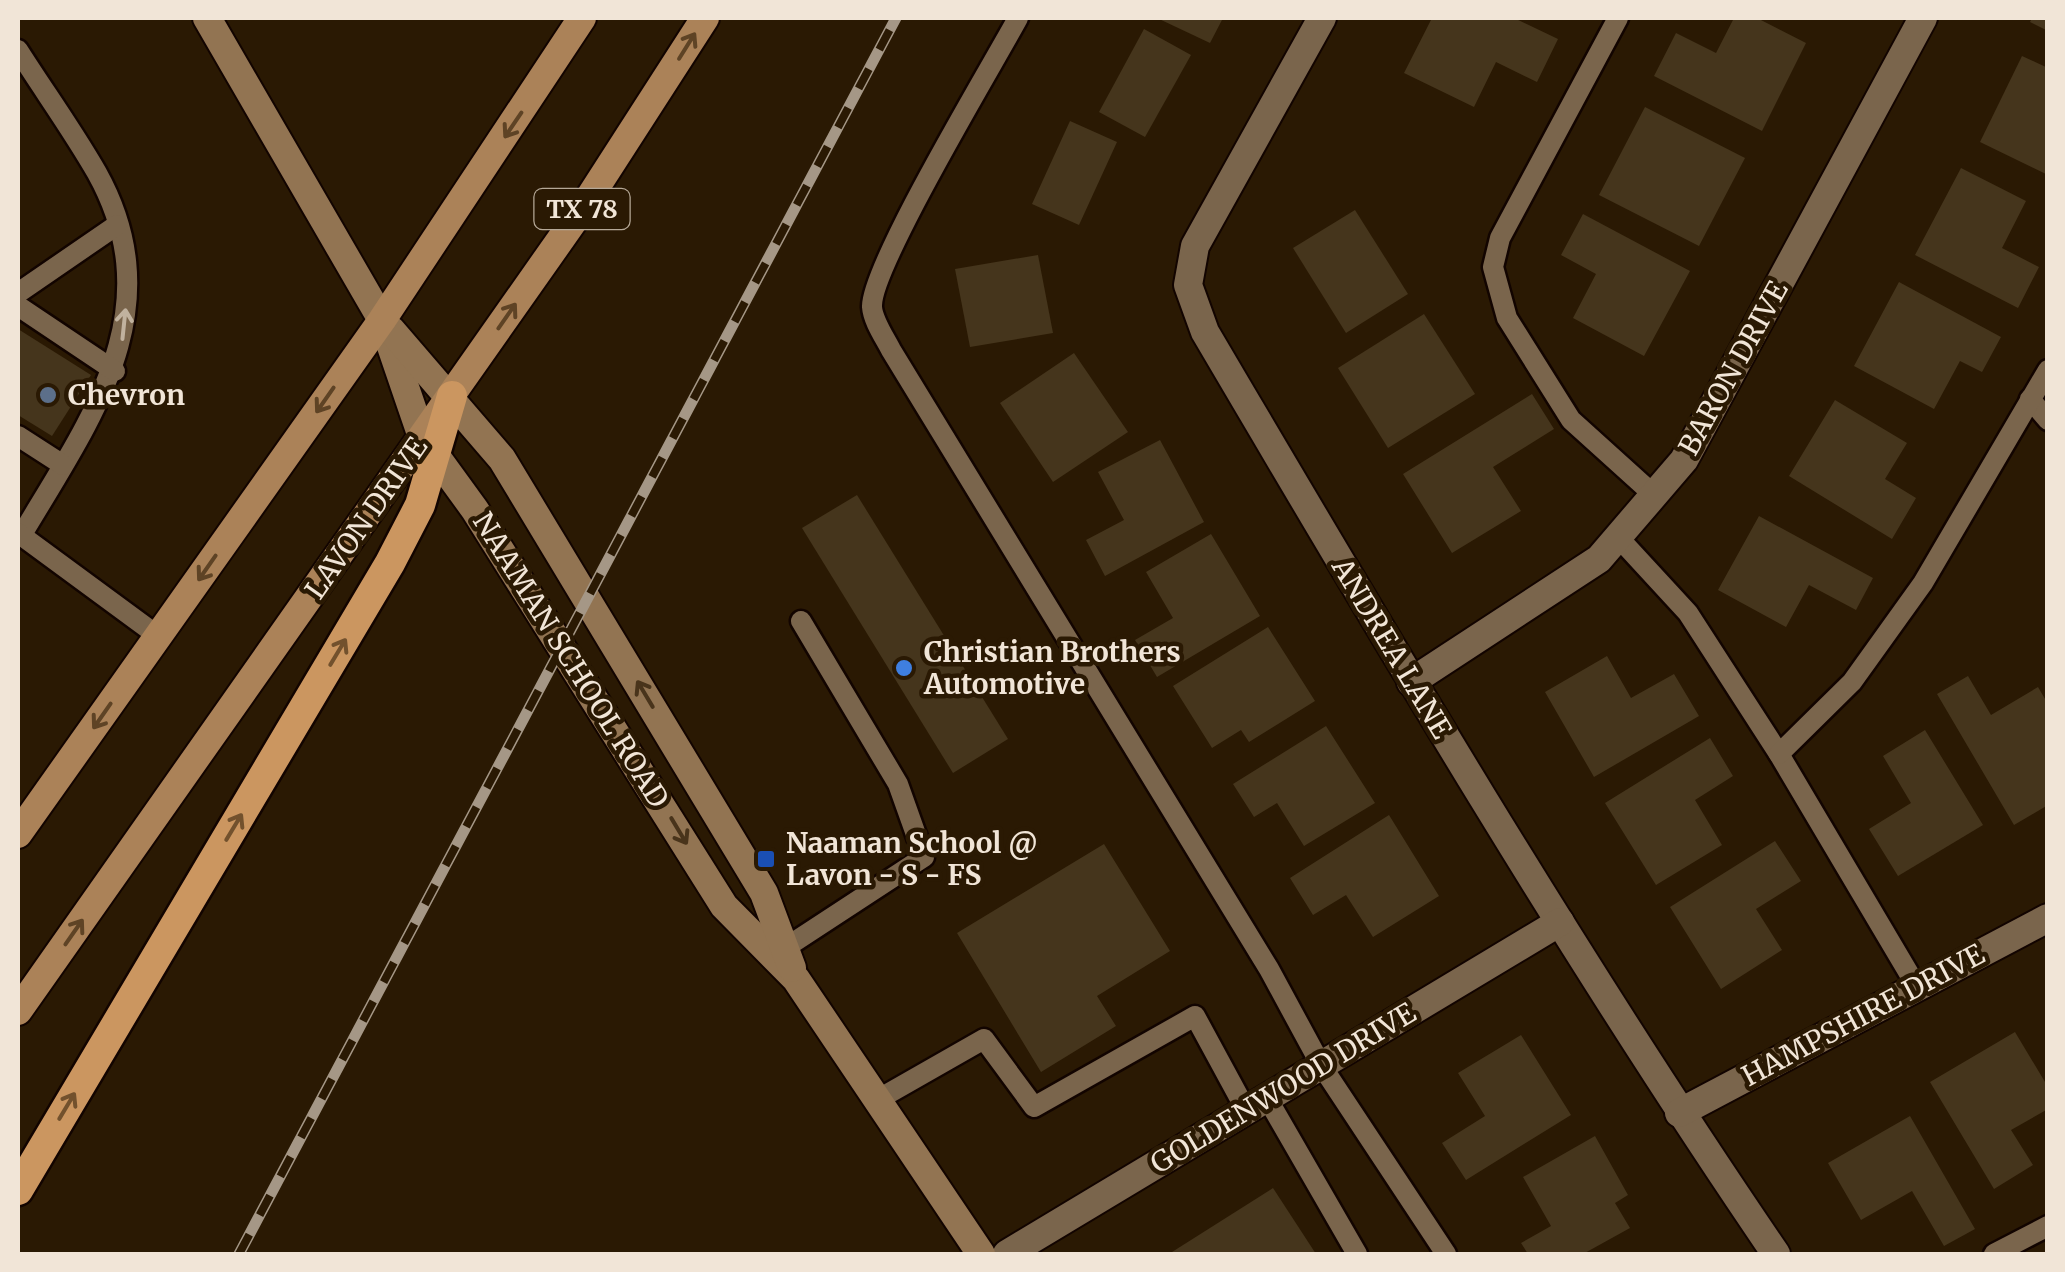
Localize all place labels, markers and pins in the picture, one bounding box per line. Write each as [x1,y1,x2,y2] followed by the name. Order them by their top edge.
[68,377,185,413] place label: Chevron
[37,384,59,406] marker: Chevron
[923,634,1181,702] place label: Christian Brothers Automotive
[893,657,915,679] marker: Christian Brothers Automotive
[786,825,1038,893] place label: Naaman School @ Lavon - S - FS
[755,848,777,870] marker: Naaman School @ Lavon - S - FS

